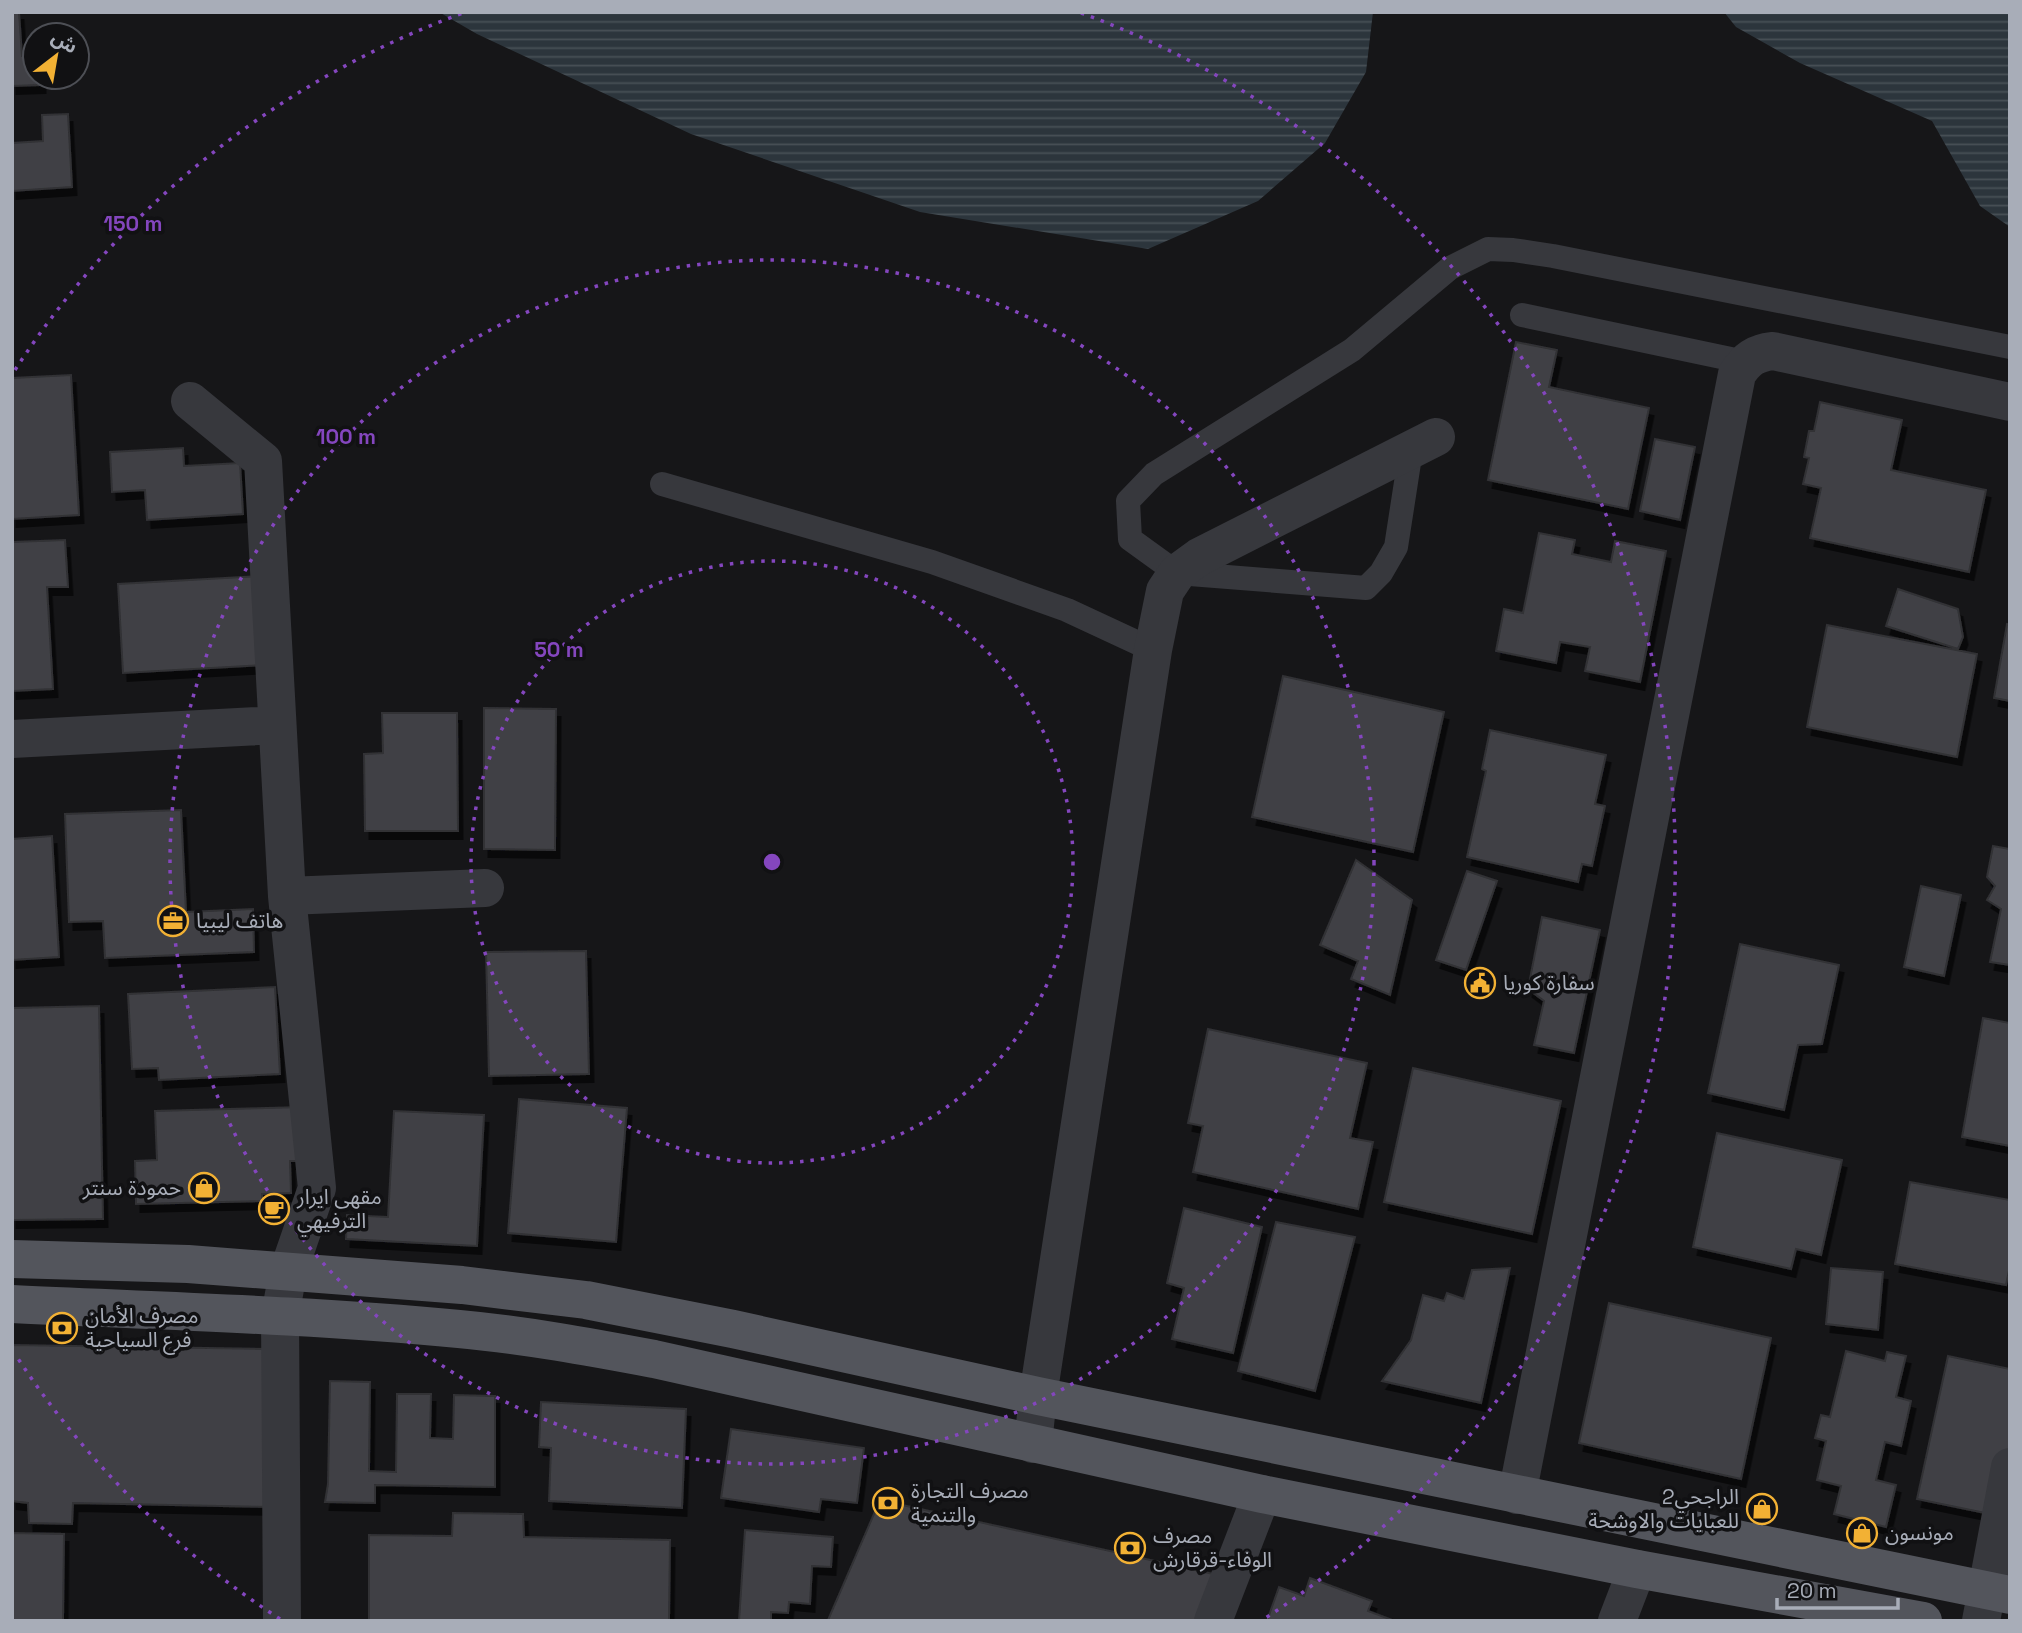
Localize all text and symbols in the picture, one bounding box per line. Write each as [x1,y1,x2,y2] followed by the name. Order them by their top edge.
[21,21,91,91] north arrow
[47,24,82,59] text: ش
[104,210,162,237] text: 150 m
[316,423,376,450] text: 100 m
[534,636,584,663] text: 50 m
[760,850,784,874] centre of rings
[156,904,190,938] office icon: هاتف ليبيا
[196,907,283,934] place label: هاتف ليبيا
[1463,966,1497,1000] public building icon: سفارة كوريا
[1503,969,1595,996] place label: سفارة كوريا
[187,1171,221,1205] shop icon: حمودة سنتر
[82,1174,181,1201] place label: حمودة سنتر
[296,1183,382,1237] place label: مقهى ايرار الترفيهي
[257,1192,291,1226] cafe icon: مقهى ايرار الترفيهي
[85,1302,198,1355] place label: مصرف الأمان فرع السياحية
[45,1311,79,1345] bank icon: مصرف الأمان فرع السياحية
[911,1477,1029,1528] place label: مصرف التجارة والتنمية
[1588,1483,1739,1534] place label: الراجحي2 للعبايات والاوشحة
[871,1486,905,1520] bank icon: مصرف التجارة والتنمية
[1745,1492,1779,1526] shop icon: الراجحي2 للعبايات والاوشحة
[1845,1516,1879,1550] shop icon: مونسون
[1885,1519,1954,1546] place label: مونسون
[1153,1522,1272,1573] place label: مصرف الوفاء-قرقارش
[1113,1531,1147,1565] bank icon: مصرف الوفاء-قرقارش
[1777,1566,1898,1610] scale bar
[1787,1577,1837,1604] text: 20 m

